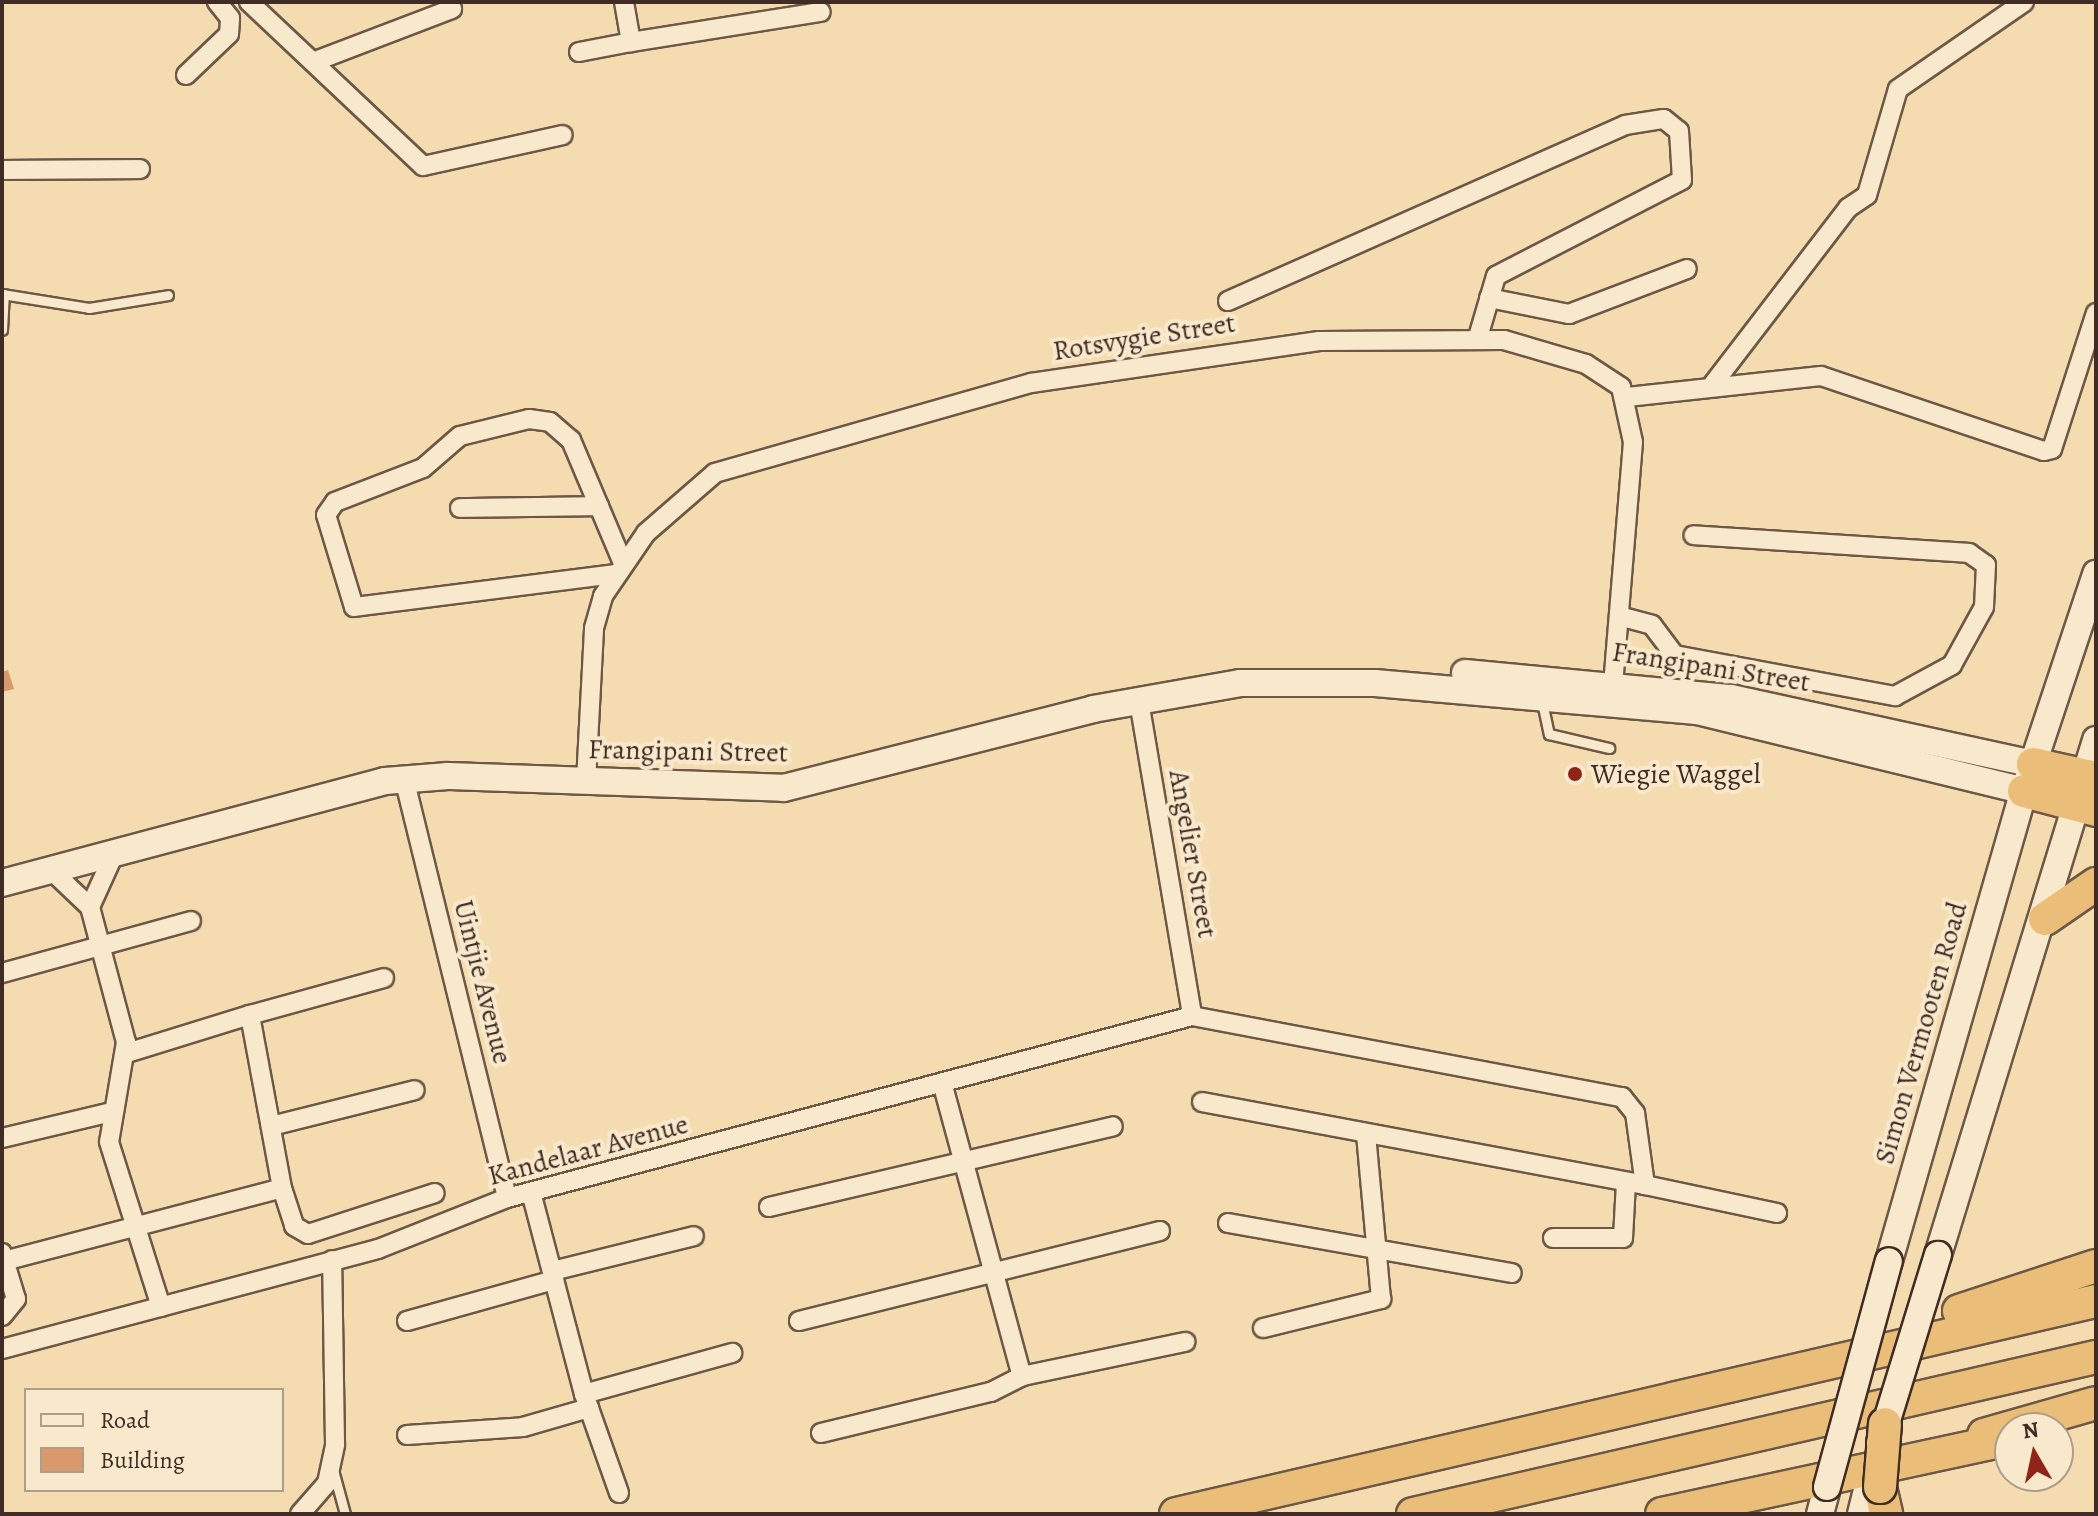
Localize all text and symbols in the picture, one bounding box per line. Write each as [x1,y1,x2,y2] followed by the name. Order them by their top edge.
[1051,306,1237,368] street label: Rotsvygie Street
[1610,635,1812,699] street label: Frangipani Street
[588,732,788,770] street label: Frangipani Street
[1591,757,1760,791] place label: Wiegie Waggel
[1566,765,1584,783] marker: Wiegie Waggel
[1162,767,1224,941] street label: Angelier Street
[446,897,520,1067] street label: Uintjie Avenue
[1868,898,1974,1168] street label: Simon Vermooten Road
[484,1107,692,1193] street label: Kandelaar Avenue
[24,1388,284,1492] legend
[100,1404,150,1436] text: Road
[1994,1412,2074,1492] north arrow
[2020,1414,2041,1446] text: N
[100,1444,185,1476] text: Building

